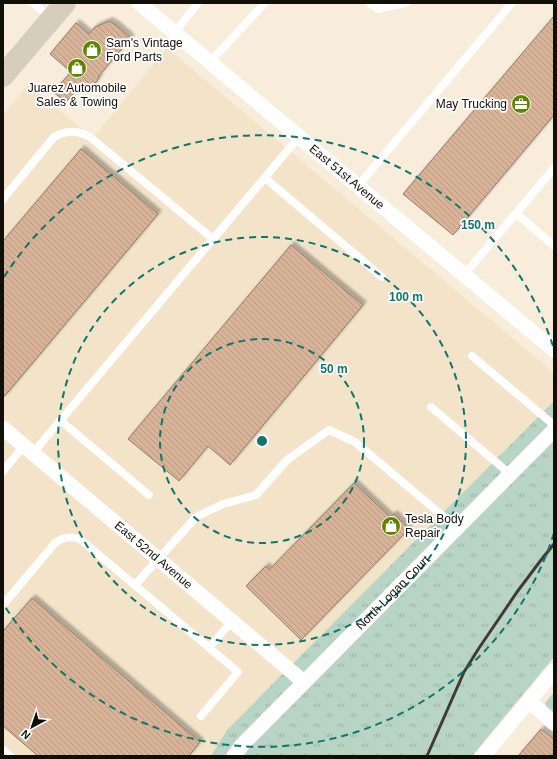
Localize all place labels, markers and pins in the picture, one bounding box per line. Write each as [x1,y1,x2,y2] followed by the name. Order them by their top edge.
[106,36,183,64] place label: Sam's Vintage Ford Parts
[81,39,103,61] shop icon: Sam's Vintage Ford Parts
[66,57,88,79] shop icon: Juarez Automobile Sales & Towing
[28,81,127,109] place label: Juarez Automobile Sales & Towing
[510,93,532,115] office icon: May Trucking
[436,97,507,111] place label: May Trucking
[255,434,269,448] centre of rings
[405,512,464,540] place label: Tesla Body Repair
[380,515,402,537] shop icon: Tesla Body Repair

